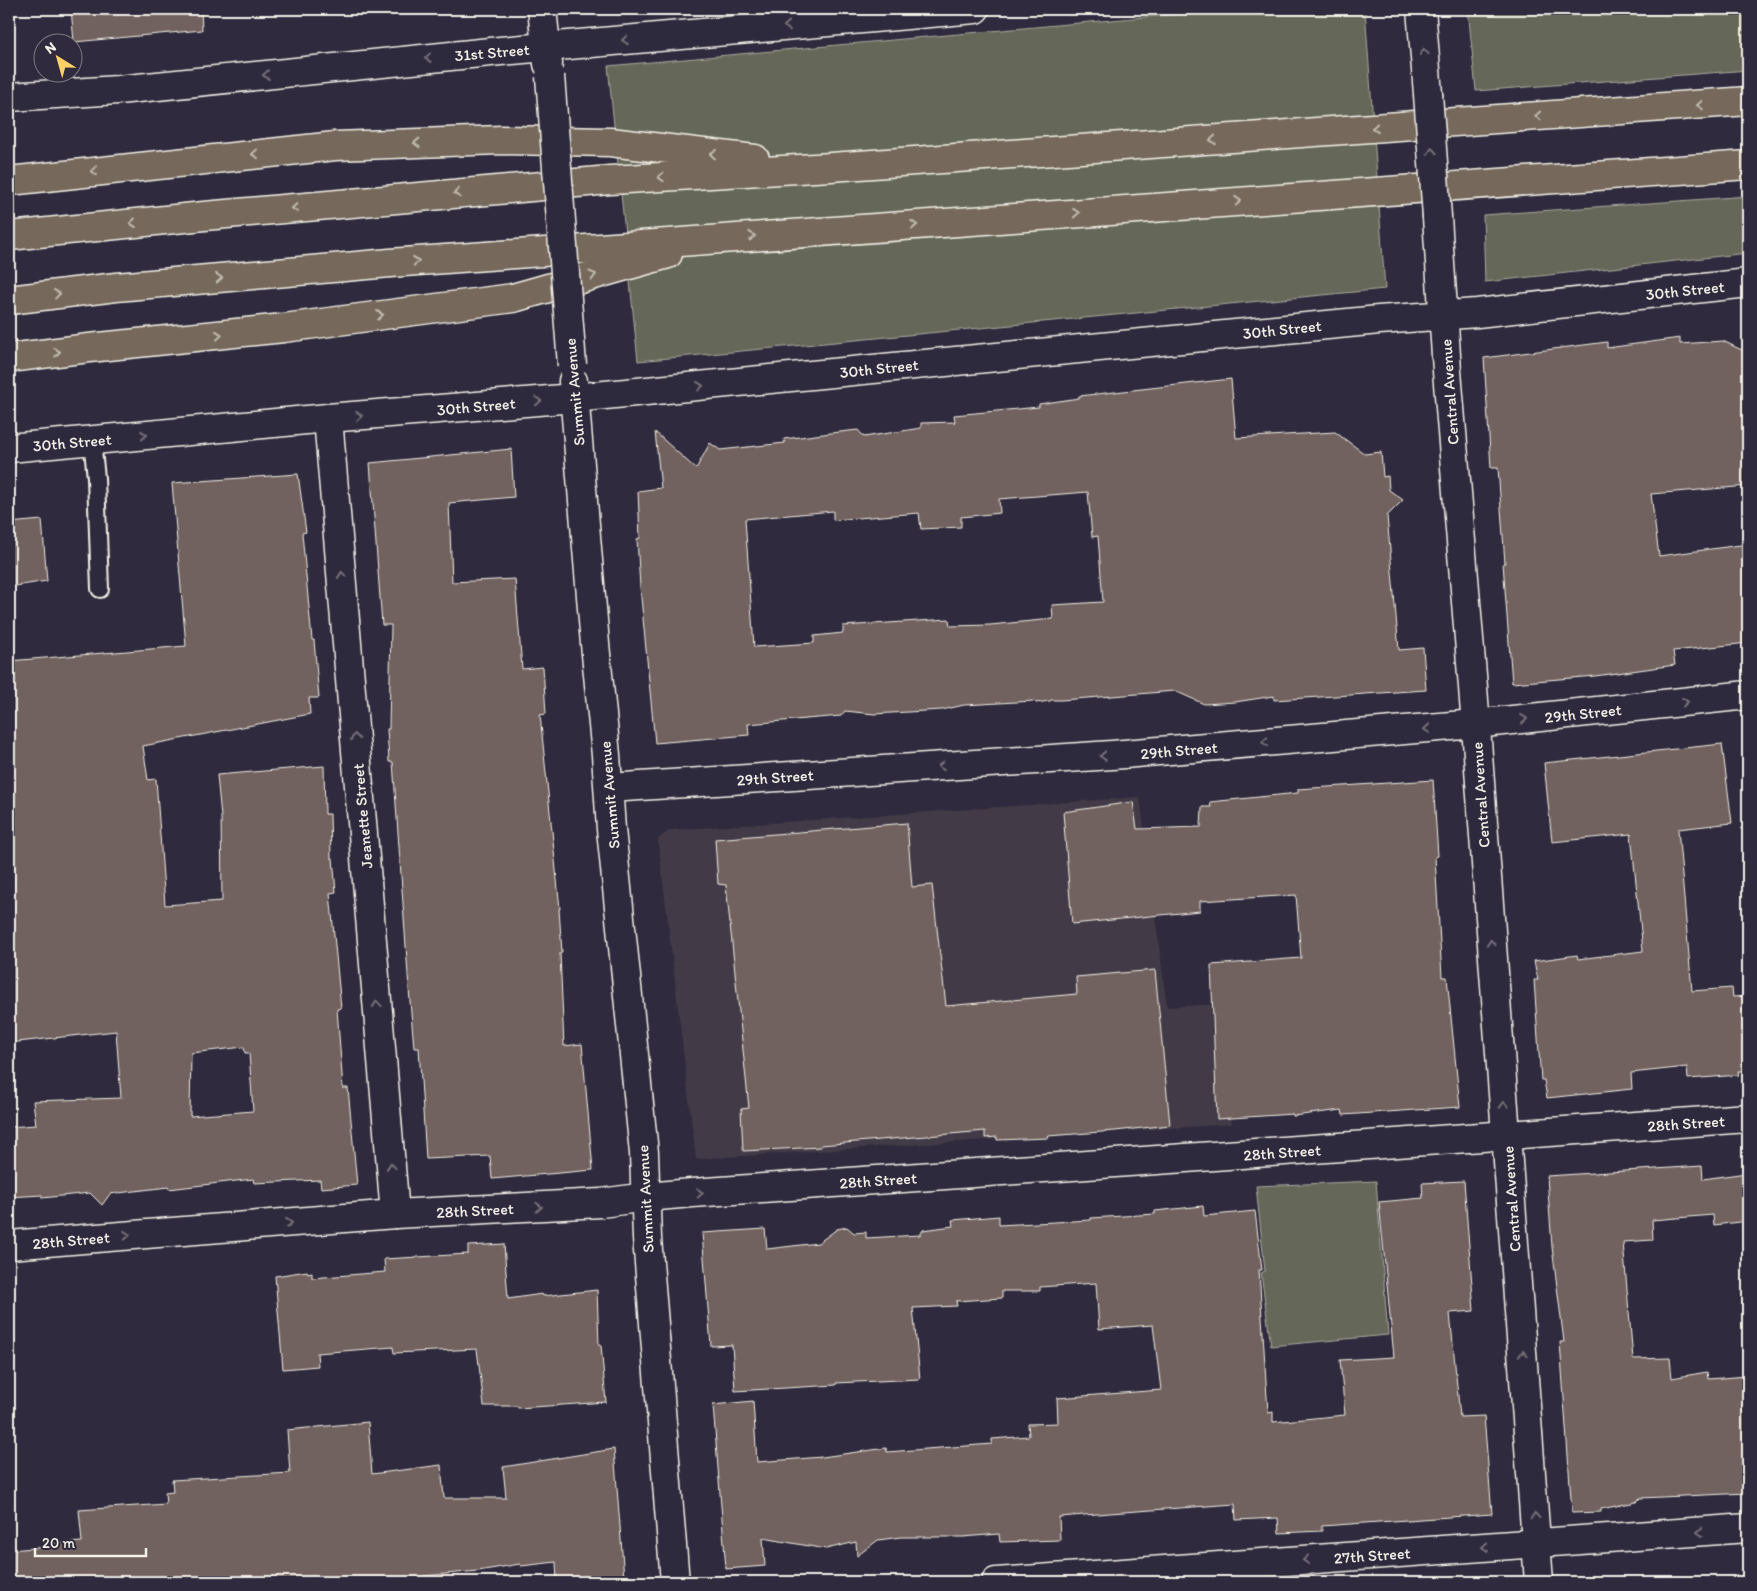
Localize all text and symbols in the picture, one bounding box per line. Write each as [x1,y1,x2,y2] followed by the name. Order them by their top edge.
[782,20,790,31] one-way arrow
[32,32,82,82] north arrow
[621,35,629,46] one-way arrow
[42,38,59,58] text: N
[454,40,530,65] street label: 31st Street
[1419,47,1430,55] one-way arrow
[424,52,432,63] one-way arrow
[262,69,270,80] one-way arrow
[1695,99,1703,110] one-way arrow
[1533,111,1541,122] one-way arrow
[1371,122,1379,133] one-way arrow
[1209,134,1217,145] one-way arrow
[413,137,421,148] one-way arrow
[1427,147,1438,155] one-way arrow
[251,148,259,159] one-way arrow
[709,149,717,160] one-way arrow
[89,166,97,177] one-way arrow
[656,171,664,182] one-way arrow
[453,187,461,198] one-way arrow
[1234,196,1242,207] one-way arrow
[291,202,299,213] one-way arrow
[1072,208,1080,219] one-way arrow
[129,217,137,228] one-way arrow
[910,219,918,230] one-way arrow
[748,231,756,242] one-way arrow
[412,256,420,267] one-way arrow
[589,271,597,281] one-way arrow
[215,273,223,284] one-way arrow
[1645,277,1725,304] street label: 30th Street
[53,289,61,300] one-way arrow
[376,310,384,321] one-way arrow
[1242,316,1322,343] street label: 30th Street
[215,329,223,340] one-way arrow
[560,337,589,447] street label: Summit Avenue
[1436,338,1463,446] street label: Central Avenue
[53,347,61,358] one-way arrow
[839,355,919,382] street label: 30th Street
[696,380,704,391] one-way arrow
[436,394,516,419] street label: 30th Street
[534,395,542,406] one-way arrow
[355,410,363,421] one-way arrow
[32,430,112,455] street label: 30th Street
[141,430,149,441] one-way arrow
[337,571,348,579] one-way arrow
[1682,697,1690,708] one-way arrow
[1544,700,1622,727] street label: 29th Street
[1520,714,1528,725] one-way arrow
[1422,723,1430,734] one-way arrow
[350,733,361,741] one-way arrow
[1260,737,1268,748] one-way arrow
[1140,738,1218,763] street label: 29th Street
[595,740,624,850] street label: Summit Avenue
[1467,741,1494,849] street label: Central Avenue
[1099,750,1107,761] one-way arrow
[936,761,944,772] one-way arrow
[348,763,377,869] street label: Jeanette Street
[736,765,814,790] street label: 29th Street
[1486,939,1497,947] one-way arrow
[372,1000,383,1008] one-way arrow
[1499,1101,1510,1109] one-way arrow
[1647,1111,1725,1136] street label: 28th Street
[1243,1140,1321,1165] street label: 28th Street
[633,1145,658,1253] street label: Summit Avenue
[1498,1145,1525,1253] street label: Central Avenue
[385,1161,396,1169] one-way arrow
[839,1168,917,1193] street label: 28th Street
[697,1187,705,1198] one-way arrow
[436,1199,514,1222] street label: 28th Street
[535,1201,543,1212] one-way arrow
[285,1217,293,1228] one-way arrow
[32,1228,111,1253] street label: 28th Street
[123,1230,131,1241] one-way arrow
[1517,1350,1528,1358] one-way arrow
[1530,1512,1541,1520] one-way arrow
[35,1526,146,1558] scale bar
[1695,1526,1703,1537] one-way arrow
[42,1534,76,1552] text: 20 m
[1481,1542,1489,1553] one-way arrow
[1333,1543,1411,1568] street label: 27th Street
[1301,1554,1309,1565] one-way arrow

